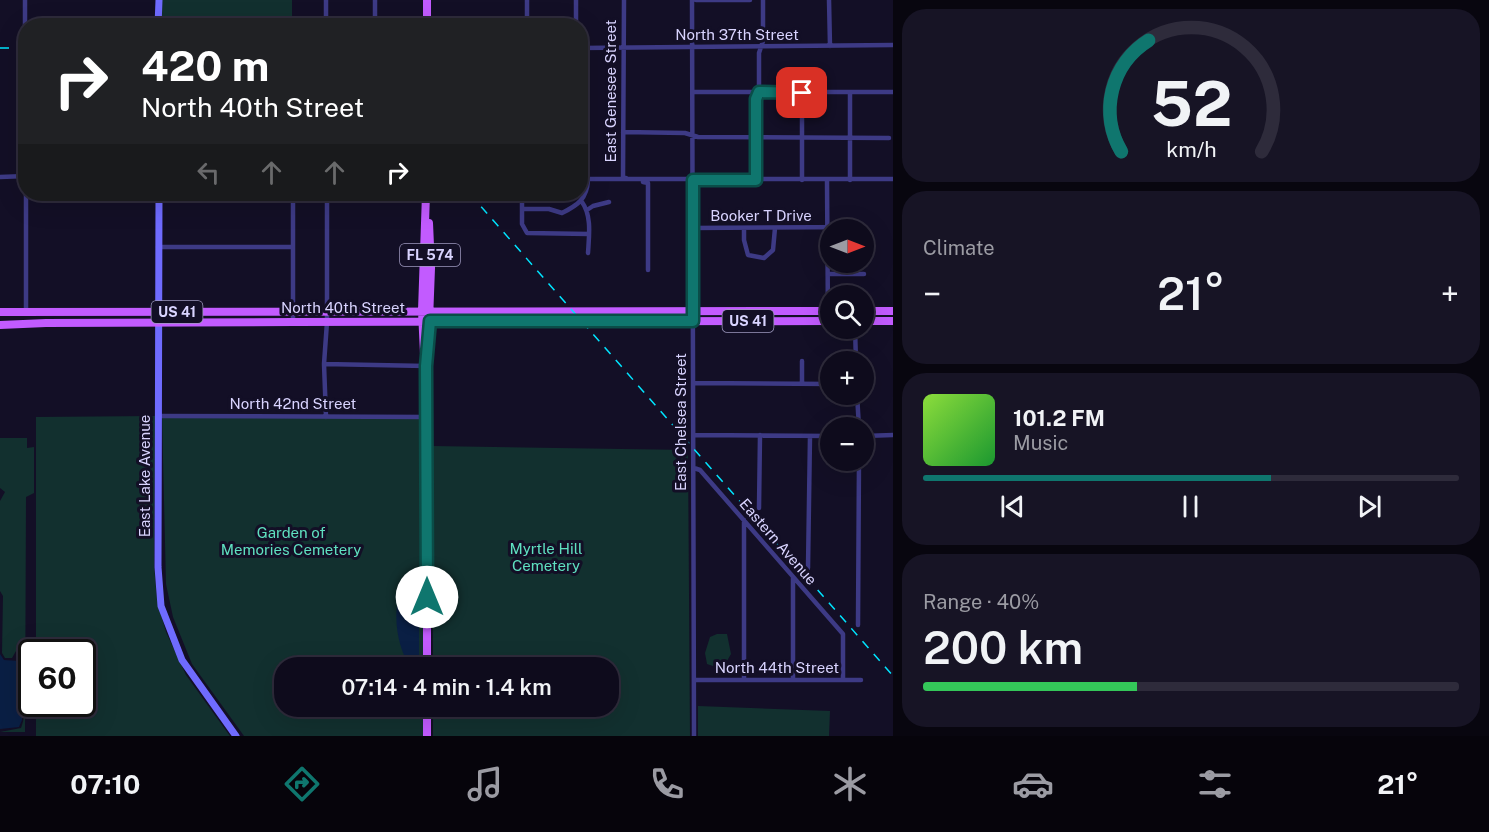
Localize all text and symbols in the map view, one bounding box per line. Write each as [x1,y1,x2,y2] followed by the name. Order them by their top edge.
[602,19,619,162] street label: East Genesee Street
[675,26,799,43] street label: North 37th Street
[141,41,269,90] text: 420 m
[42,42,120,120] icon: right
[776,67,827,118] pin
[1150,68,1232,141] text: 52
[785,76,818,109] icon: arrive
[141,91,364,123] text: North 40th Street
[1166,138,1216,163] text: km/h
[192,156,225,189] icon: left
[255,156,288,189] icon: ahead
[318,156,351,189] icon: ahead
[381,156,414,189] icon: right
[710,207,812,224] street label: Booker T Drive
[820,219,874,273] north arrow
[820,219,874,471] map controls
[923,236,995,260] text: Climate
[400,244,460,266] road number: FL 574
[1157,267,1225,320] text: 21°
[923,275,941,313] text: −
[1441,275,1459,313] text: +
[820,285,874,339] button: search
[281,299,405,316] street label: North 40th Street
[152,301,202,323] road number: US 41
[722,310,774,332] road number: US 41
[820,351,874,405] button: +
[672,353,689,491] street label: East Chelsea Street
[230,395,357,412] street label: North 42nd Street
[1013,405,1105,431] text: 101.2 FM
[136,415,153,537] street label: East Lake Avenue
[820,417,874,471] button: −
[1013,431,1068,455] text: Music
[996,490,1029,523] icon: previous
[1174,490,1207,523] icon: pause
[1353,490,1386,523] icon: next
[736,495,820,588] street label: Eastern Avenue
[221,524,361,558] park label: Garden of Memories Cemetery
[509,540,583,574] park label: Myrtle Hill Cemetery
[395,565,459,629] position arrow
[923,590,1039,614] text: Range · 40%
[923,621,1083,674] text: 200 km
[18,639,96,717] speed limit sign: 60
[715,659,839,676] street label: North 44th Street
[341,674,552,700] text: 07:14 · 4 min · 1.4 km
[281,763,323,805] icon: directions
[464,763,506,805] icon: music
[646,763,688,805] icon: phone
[829,763,871,805] icon: climate
[1012,763,1054,805] icon: car
[1194,763,1236,805] icon: filters
[70,768,140,800] text: 07:10
[1377,768,1419,800] text: 21°

